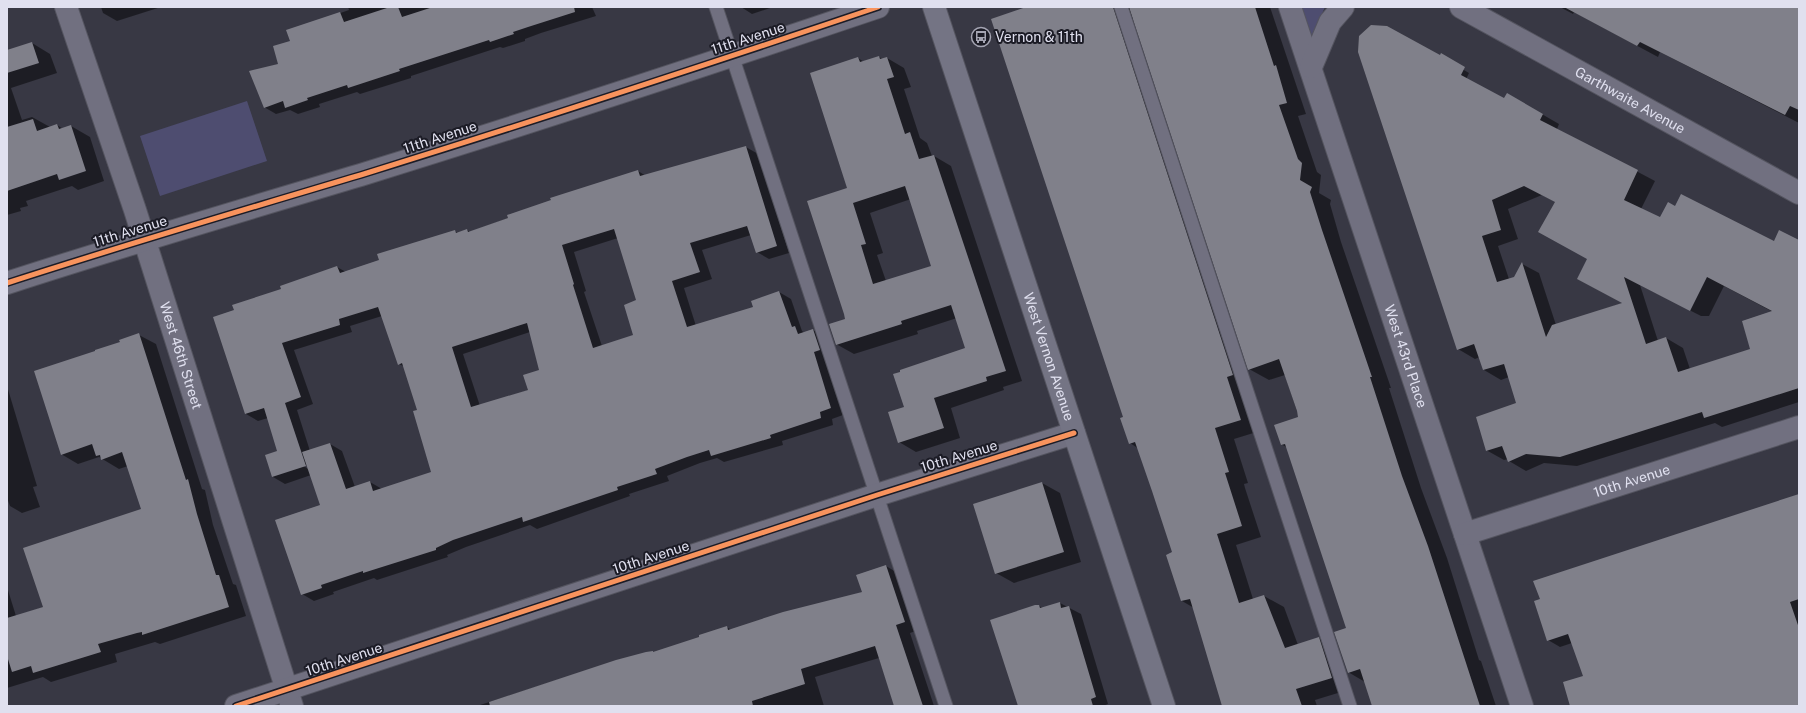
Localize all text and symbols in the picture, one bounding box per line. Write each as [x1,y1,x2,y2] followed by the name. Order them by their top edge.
[709,19,787,57] street label: 11th Avenue
[970,26,992,48] bus stop icon: Vernon & 11th
[995,29,1083,45] place label: Vernon & 11th
[1572,63,1688,137] street label: Garthwaite Avenue
[401,118,479,156] street label: 11th Avenue
[91,212,169,250] street label: 11th Avenue
[1020,290,1078,423] street label: West Vernon Avenue
[157,300,206,411] street label: West 46th Street
[1381,303,1430,410] street label: West 43rd Place
[919,437,999,475] street label: 10th Avenue
[1591,461,1672,500] street label: 10th Avenue
[611,537,691,577] street label: 10th Avenue
[304,639,384,679] street label: 10th Avenue

